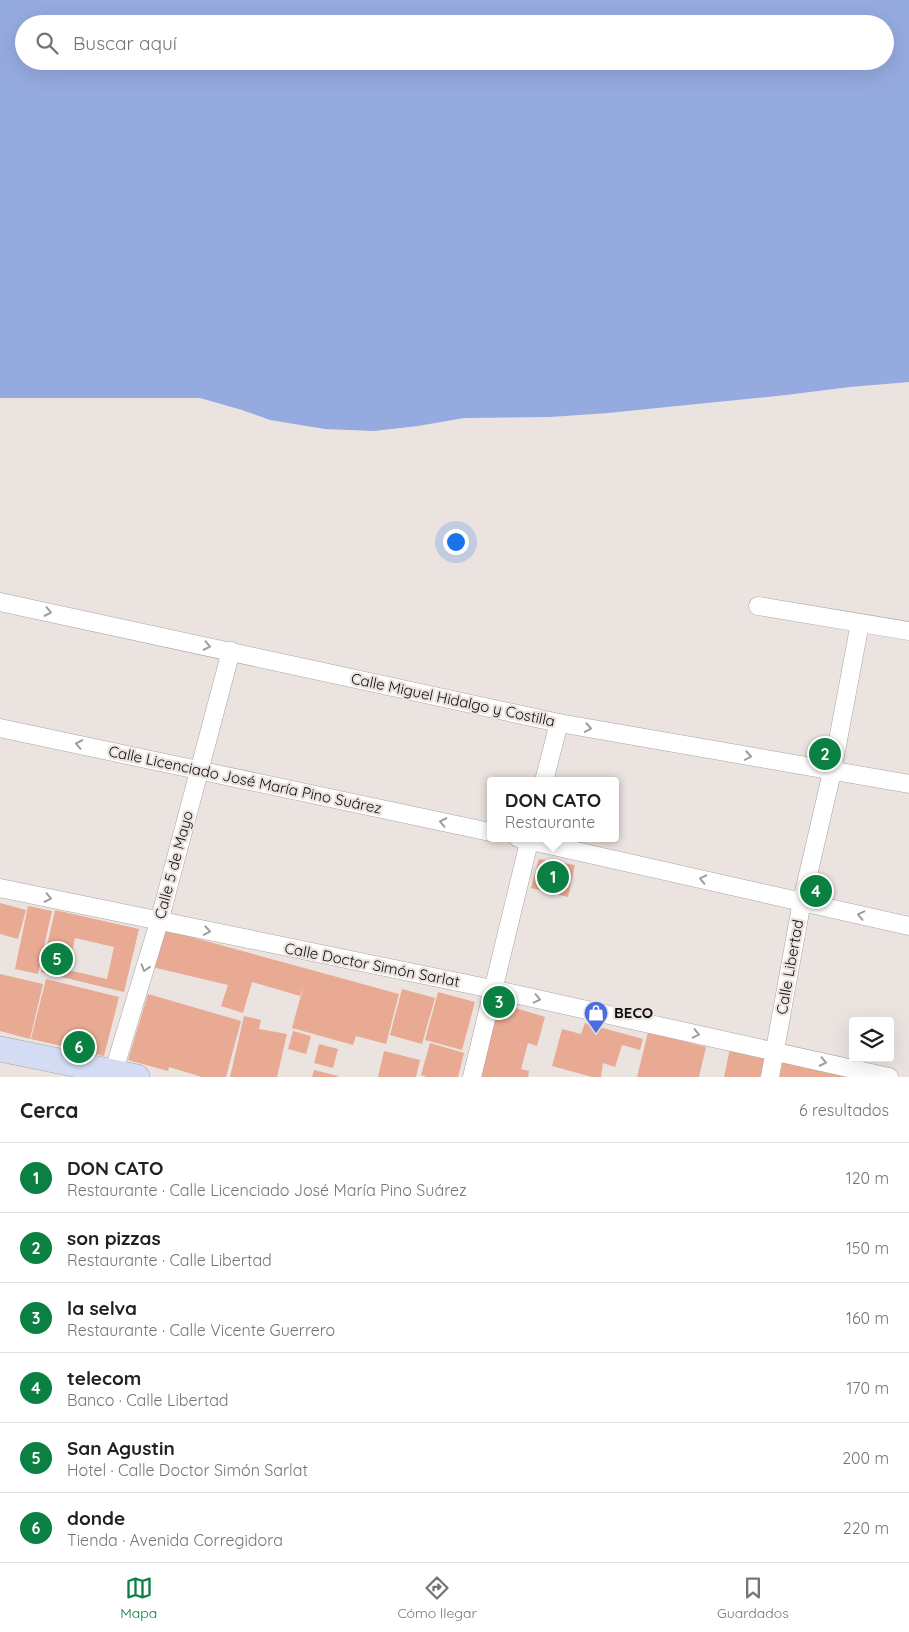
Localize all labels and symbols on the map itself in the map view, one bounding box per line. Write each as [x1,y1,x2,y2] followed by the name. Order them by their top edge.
[443,529,469,555] your location
[43,606,52,617] one-way arrow
[202,640,211,651] one-way arrow
[349,669,557,730] street label: Calle Miguel Hidalgo y Costilla
[583,722,592,732] one-way arrow
[809,735,841,773] pin: 2
[74,740,83,750] one-way arrow
[107,741,383,818] street label: Calle Licenciado José María Pino Suárez
[743,751,752,761] one-way arrow
[150,809,197,921] street label: Calle 5 de Mayo
[438,817,447,828] one-way arrow
[537,858,569,896] pin: 1
[800,872,832,910] pin: 4
[699,874,707,885] one-way arrow
[43,893,52,903] one-way arrow
[857,910,866,921] one-way arrow
[772,918,807,1016] street label: Calle Libertad
[202,926,211,936] one-way arrow
[283,938,461,991] street label: Calle Doctor Simón Sarlat
[41,940,73,978] pin: 5
[140,964,150,972] one-way arrow
[483,983,515,1021] pin: 3
[533,993,542,1004] one-way arrow
[583,1000,609,1034] shop icon: BECO
[614,1003,653,1022] place label: BECO
[63,1028,95,1066] pin: 6
[691,1029,700,1039] one-way arrow
[818,1057,827,1067] one-way arrow

